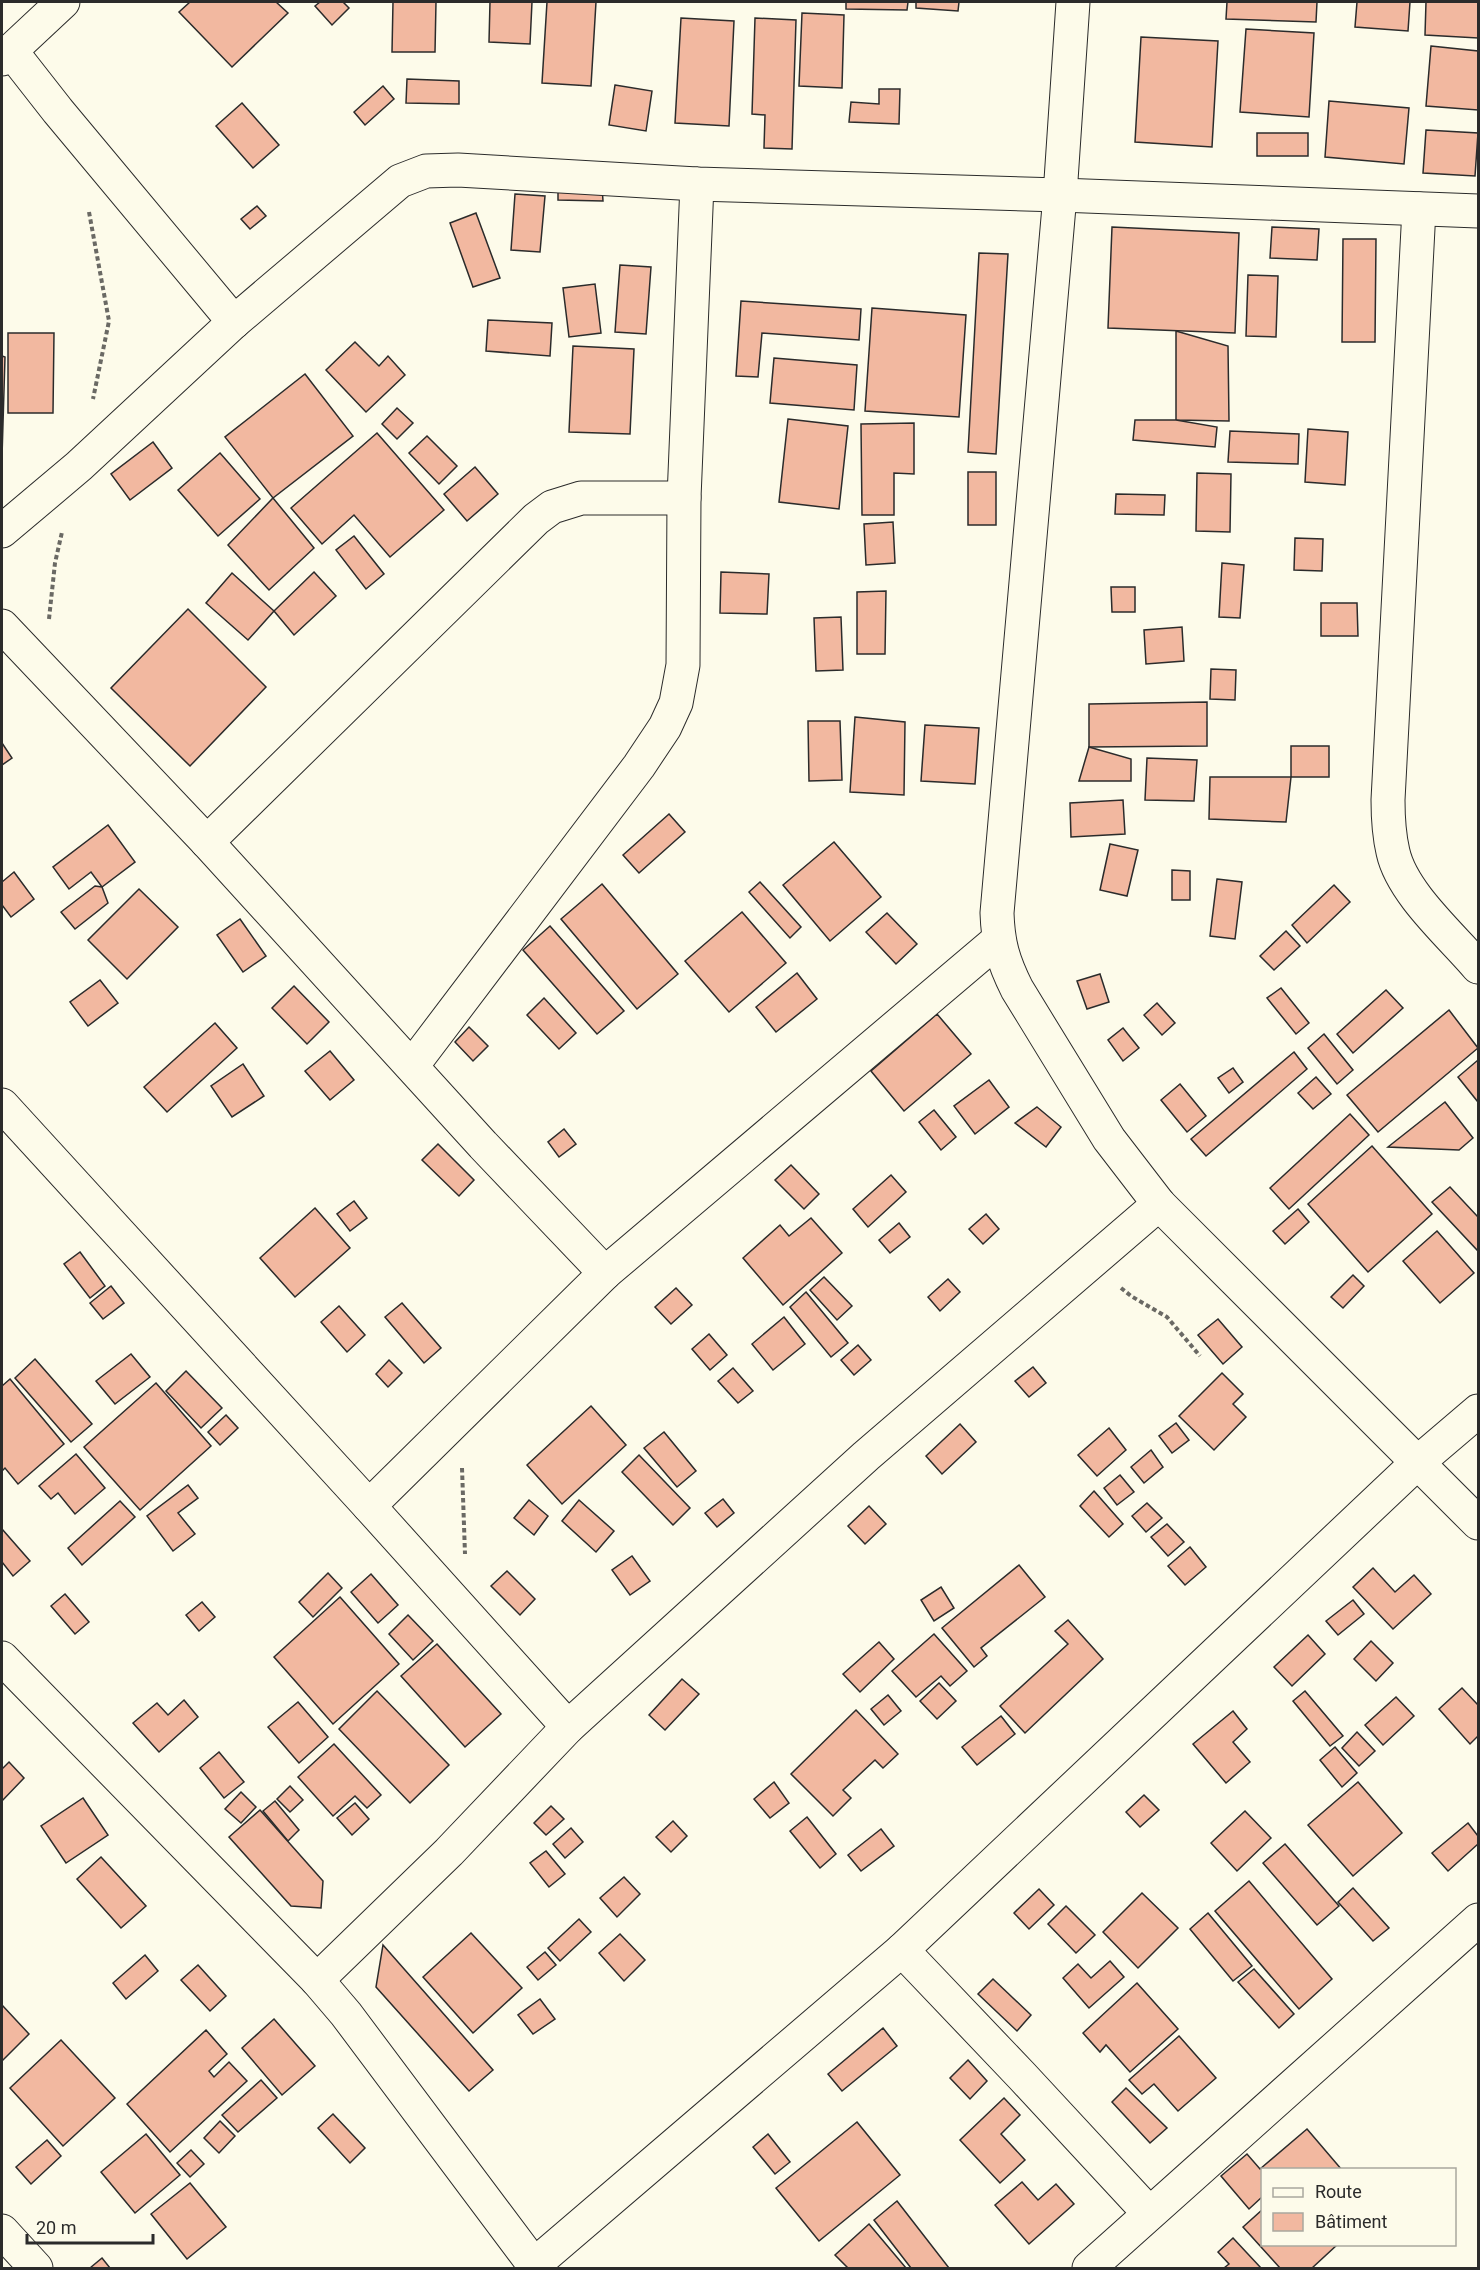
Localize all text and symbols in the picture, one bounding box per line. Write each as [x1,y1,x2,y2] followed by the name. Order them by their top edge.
[1261,2168,1456,2246] legend
[1315,2181,1362,2202] text: Route
[27,2207,153,2245] scale bar
[1315,2211,1388,2232] text: Bâtiment
[36,2217,76,2238] text: 20 m

